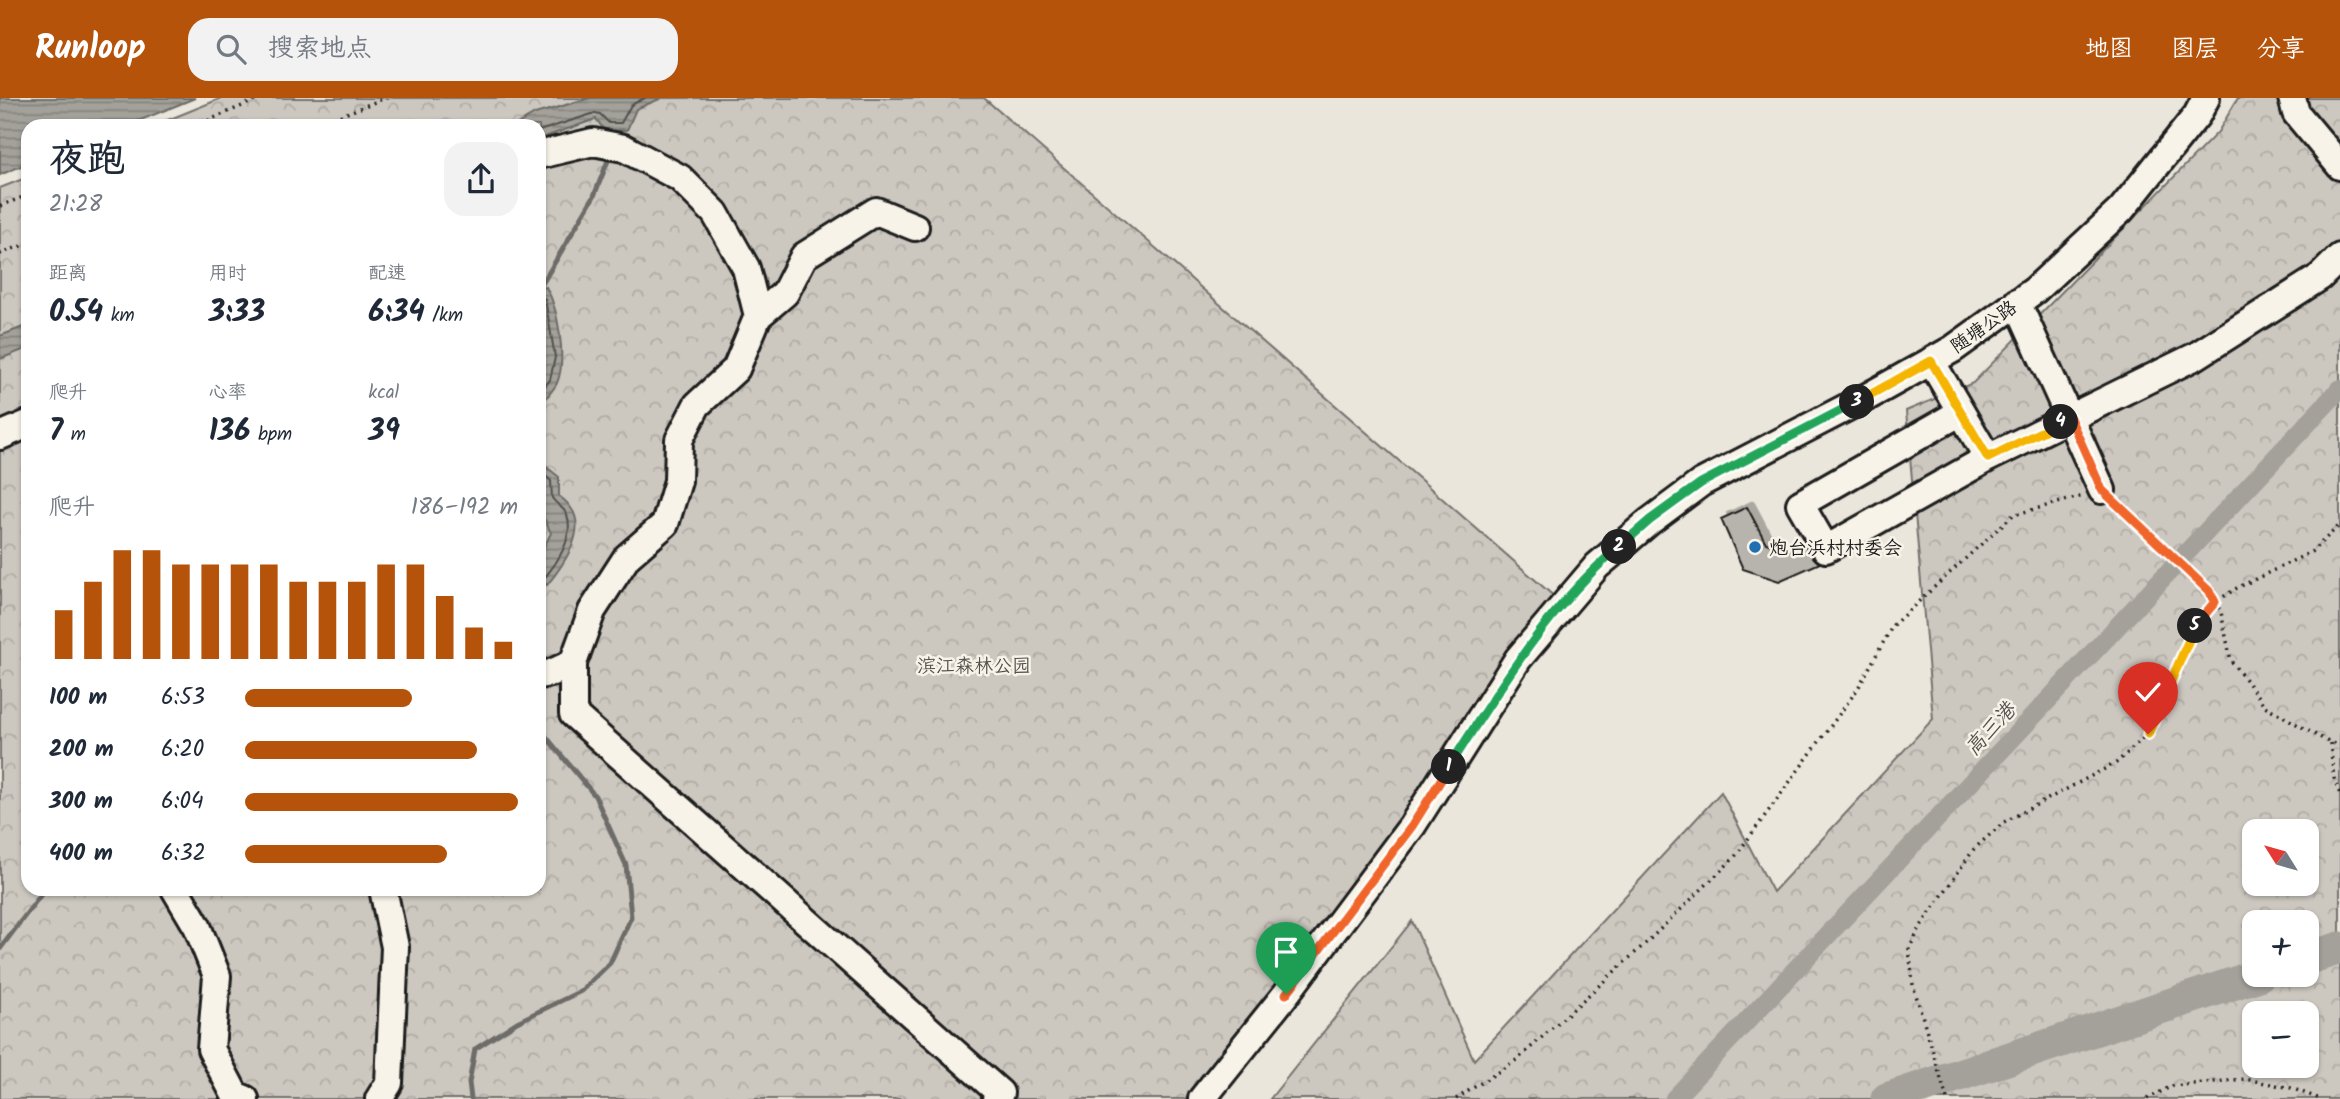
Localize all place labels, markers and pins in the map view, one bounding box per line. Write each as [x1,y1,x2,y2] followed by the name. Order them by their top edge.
[1840,384,1874,420] pin: 3
[2044,404,2078,440] pin: 4
[1602,530,1636,564] pin: 2
[1769,534,1902,564] place label: 炮台浜村村委会
[1747,539,1763,555] marker: 炮台浜村村委会
[2178,608,2212,644] pin: 5
[2118,662,2178,734] pin
[1432,750,1466,784] pin: 1
[1256,922,1316,994] pin

